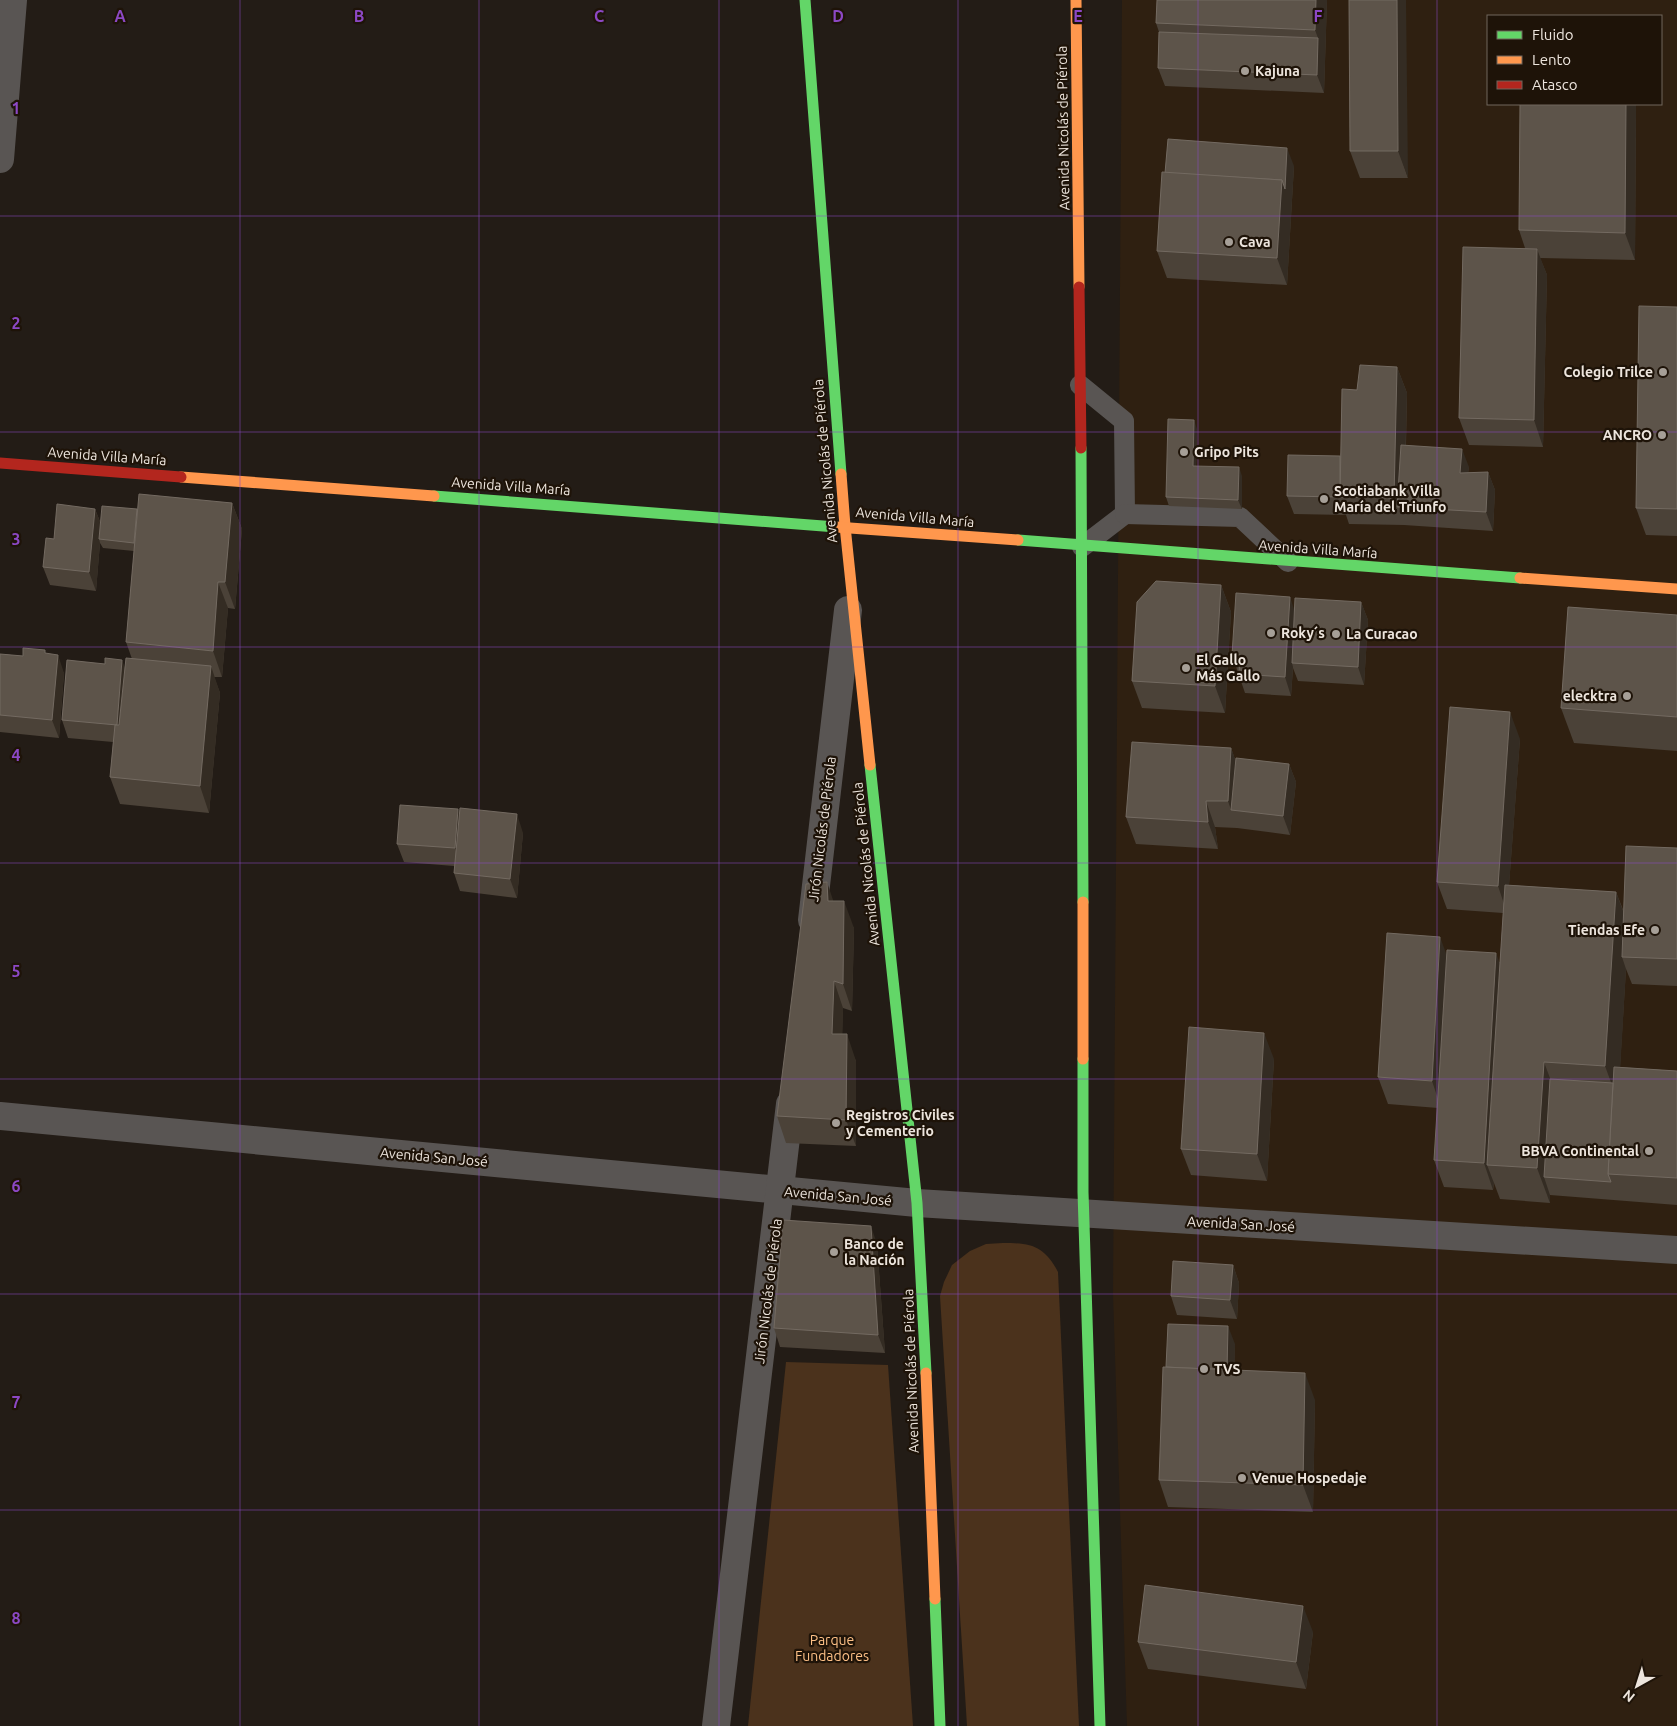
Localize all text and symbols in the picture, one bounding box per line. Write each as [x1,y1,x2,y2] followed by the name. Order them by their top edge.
[114,7,126,25] text: A
[354,7,364,25] text: B
[594,7,604,25] text: C
[832,7,844,25] text: D
[1073,7,1083,25] text: E
[1314,7,1323,25] text: F
[1487,15,1662,105] legend
[1532,26,1574,43] text: Fluido
[1054,46,1072,210] street label: Avenida Nicolás de Piérola
[1532,51,1571,68] text: Lento
[1255,63,1300,79] place label: Kajuna
[1239,65,1251,77] marker: Kajuna
[1532,76,1578,93] text: Atasco
[11,99,21,117] text: 1
[1239,234,1271,250] place label: Cava
[1223,236,1235,248] marker: Cava
[11,314,21,332] text: 2
[1563,364,1653,380] place label: Colegio Trilce
[1657,366,1669,378] marker: Colegio Trilce
[810,378,840,544] street label: Avenida Nicolás de Piérola
[1603,427,1652,443] place label: ANCRO
[1656,429,1668,441] marker: ANCRO
[47,444,167,468] street label: Avenida Villa María
[1194,444,1259,460] place label: Gripo Pits
[1178,446,1190,458] marker: Gripo Pits
[451,474,571,498] street label: Avenida Villa María
[1334,483,1446,515] place label: Scotiabank Villa María del Triunfo
[1318,493,1330,505] marker: Scotiabank Villa María del Triunfo
[855,504,975,530] street label: Avenida Villa María
[11,530,21,548] text: 3
[1258,537,1378,561] street label: Avenida Villa María
[1281,625,1325,641] place label: Roky´s
[1346,626,1418,642] place label: La Curacao
[1265,627,1277,639] marker: Roky´s
[1330,628,1342,640] marker: La Curacao
[1196,652,1260,684] place label: El Gallo Más Gallo
[1180,662,1192,674] marker: El Gallo Más Gallo
[1563,688,1617,704] place label: elecktra
[1621,690,1633,702] marker: elecktra
[11,746,21,764] text: 4
[805,755,839,903] street label: Jirón Nicolás de Piérola
[849,781,883,947] street label: Avenida Nicolás de Piérola
[1568,922,1645,938] place label: Tiendas Efe
[1649,924,1661,936] marker: Tiendas Efe
[11,962,21,980] text: 5
[846,1107,955,1139] place label: Registros Civiles y Cementerio
[830,1117,842,1129] marker: Registros Civiles y Cementerio
[1521,1143,1639,1159] place label: BBVA Continental
[379,1144,489,1170] street label: Avenida San José
[1643,1145,1655,1157] marker: BBVA Continental
[11,1177,21,1195] text: 6
[783,1183,893,1209] street label: Avenida San José
[1187,1213,1295,1235] street label: Avenida San José
[751,1217,785,1365] street label: Jirón Nicolás de Piérola
[844,1236,905,1268] place label: Banco de la Nación
[828,1246,840,1258] marker: Banco de la Nación
[900,1288,922,1454] street label: Avenida Nicolás de Piérola
[1214,1361,1241,1377] place label: TVS
[1198,1363,1210,1375] marker: TVS
[11,1393,21,1411] text: 7
[1252,1470,1367,1486] place label: Venue Hospedaje
[1236,1472,1248,1484] marker: Venue Hospedaje
[11,1609,21,1627] text: 8
[795,1632,869,1664] park label: Parque Fundadores
[1612,1661,1662,1711] north arrow
[1620,1687,1638,1706] text: N

